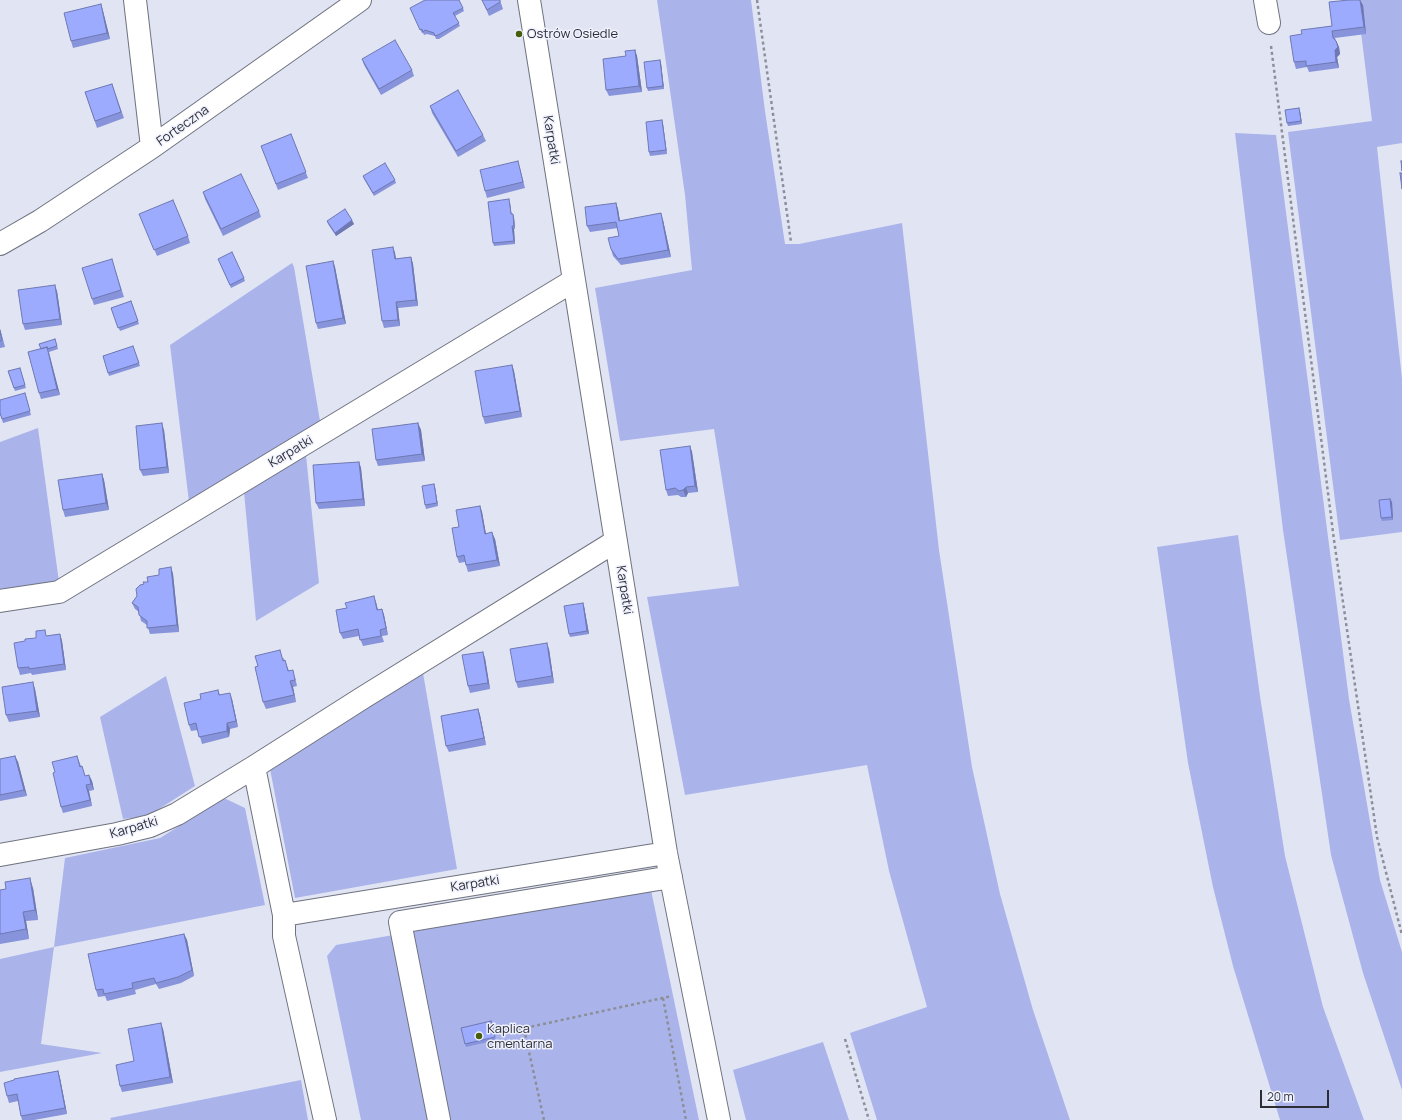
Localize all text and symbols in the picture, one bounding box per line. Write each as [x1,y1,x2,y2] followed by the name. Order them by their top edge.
[527,26,618,42] place label: Ostrów Osiedle
[514,29,524,39] marker: Ostrów Osiedle
[154,102,212,150] street label: Forteczna
[539,114,563,166] street label: Karpatki
[266,433,316,471] street label: Karpatki
[612,564,636,616] street label: Karpatki
[108,814,160,842] street label: Karpatki
[449,872,501,896] street label: Karpatki
[487,1021,552,1052] place label: Kaplica cmentarna
[474,1031,484,1041] marker: Kaplica cmentarna
[1262,1082,1331,1108] scale bar
[1267,1088,1294,1105] text: 20 m

